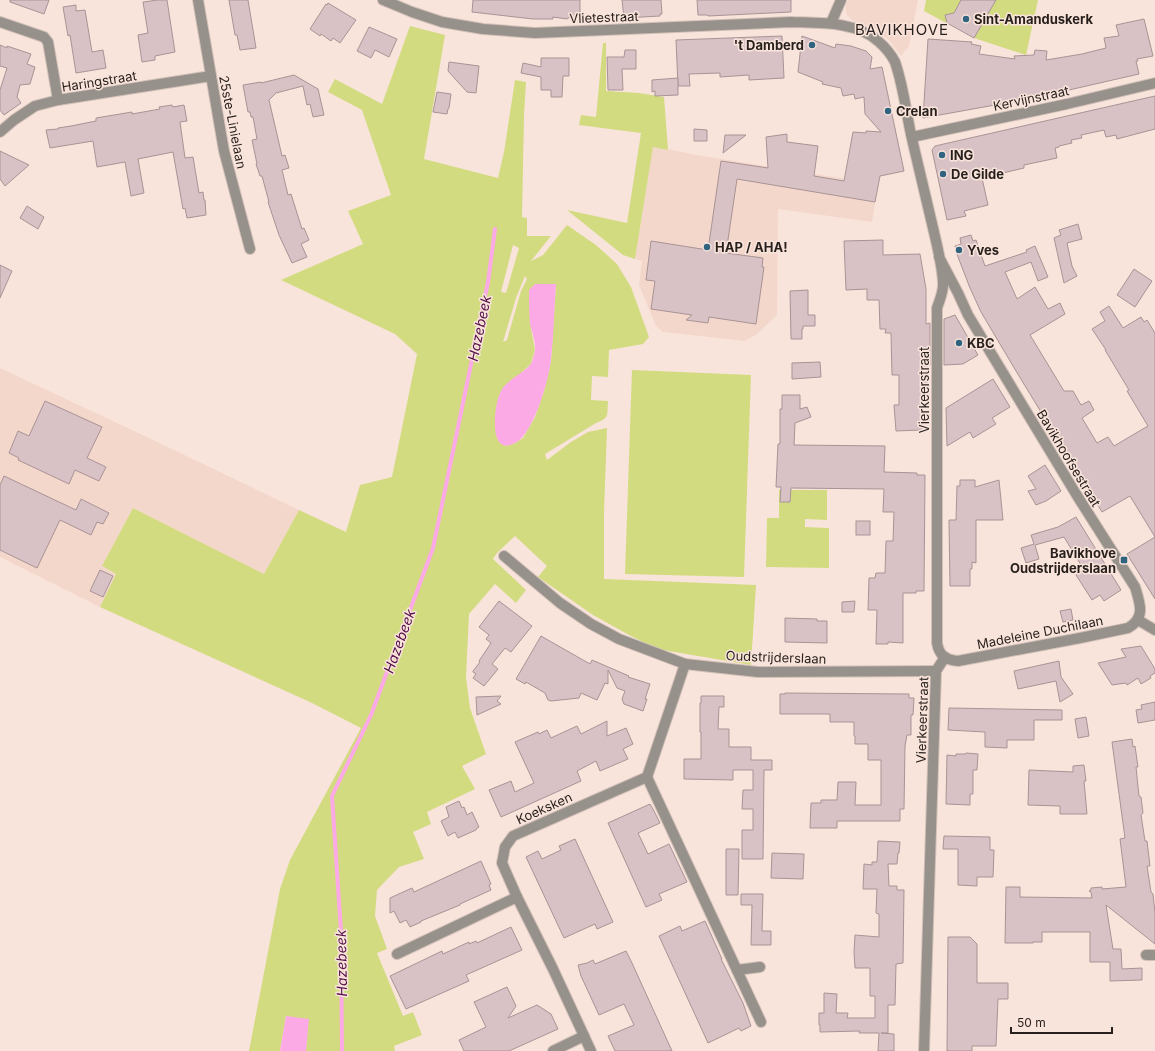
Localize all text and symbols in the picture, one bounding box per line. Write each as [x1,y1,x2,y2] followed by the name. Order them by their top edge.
[569,8,639,26] street label: Vlietestraat
[974,11,1094,27] place label: Sint-Amanduskerk
[961,14,971,24] marker: Sint-Amanduskerk
[855,20,949,39] district label: BAVIKHOVE
[734,37,804,53] place label: 't Damberd
[807,40,817,50] marker: 't Damberd
[60,67,138,95] street label: Haringstraat
[216,74,250,170] street label: 25ste-Linielaan
[992,82,1070,114] street label: Kervijnstraat
[896,103,938,119] place label: Crelan
[883,106,893,116] marker: Crelan
[950,147,974,163] place label: ING
[937,150,947,160] marker: ING
[951,166,1004,182] place label: De Gilde
[938,169,948,179] marker: De Gilde
[715,239,788,255] place label: HAP / AHA!
[702,242,712,252] marker: HAP / AHA!
[967,242,999,258] place label: Yves
[954,245,964,255] marker: Yves
[464,293,494,363] water label: Hazebeek
[967,335,995,351] place label: KBC
[954,338,964,348] marker: KBC
[916,347,932,433] street label: Vierkeerstraat
[1034,407,1104,509] street label: Bavikhoofsestraat
[1010,545,1116,576] place label: Bavikhove Oudstrijderslaan
[1119,555,1129,565] marker: Bavikhove Oudstrijderslaan
[380,606,419,675] water label: Hazebeek
[976,612,1104,652] street label: Madeleine Duchilaan
[725,647,827,667] street label: Oudstrijderslaan
[912,676,932,764] street label: Vierkeerstraat
[513,789,575,827] street label: Koeksken
[332,929,350,997] water label: Hazebeek
[1011,1009,1112,1035] scale bar
[1017,1015,1046,1030] text: 50 m

